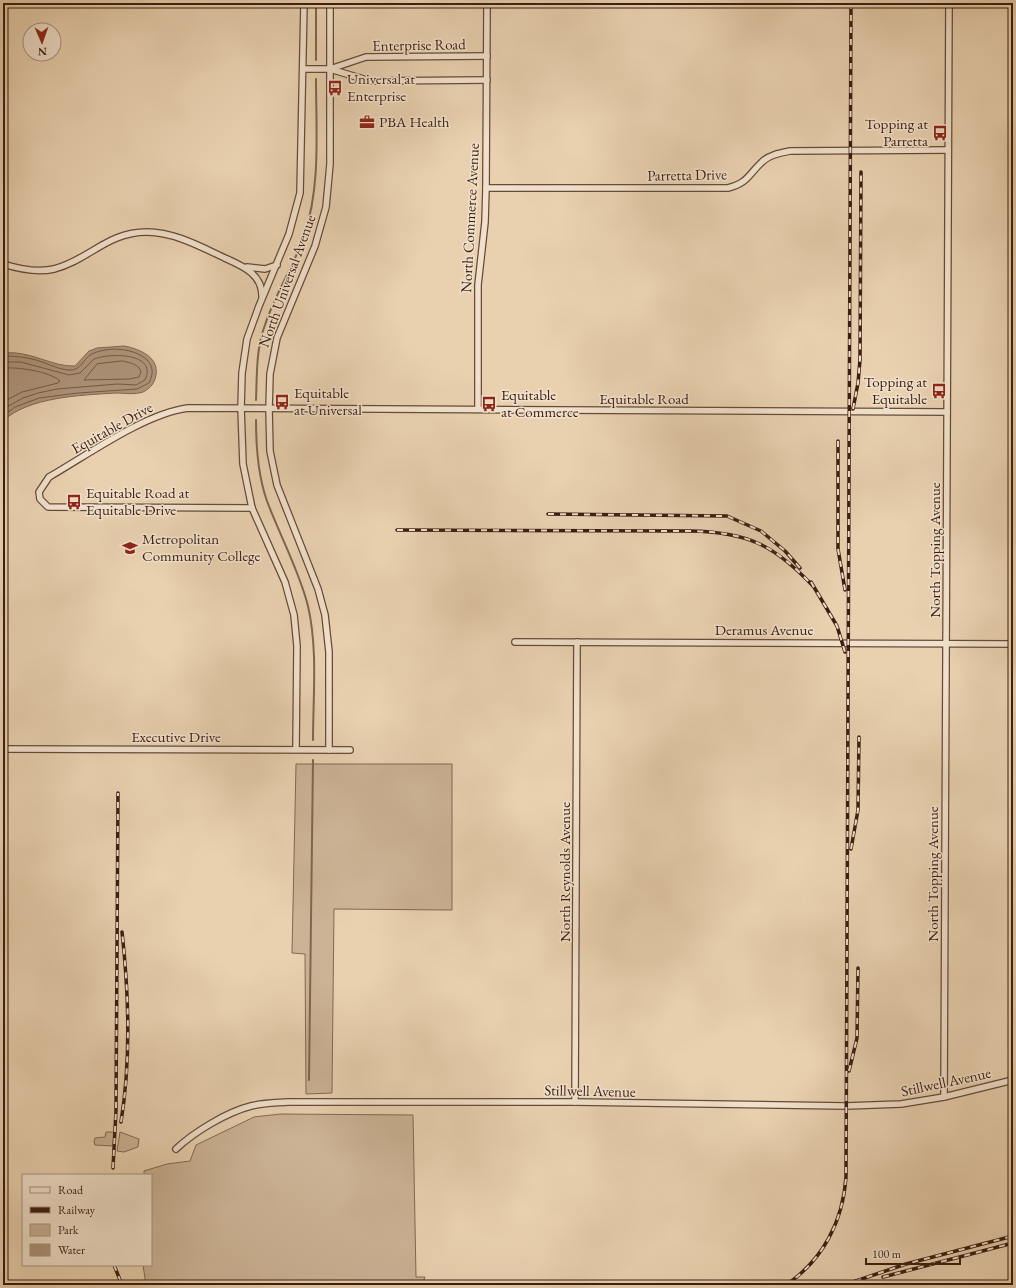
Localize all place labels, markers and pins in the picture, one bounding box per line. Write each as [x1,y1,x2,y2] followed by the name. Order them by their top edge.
[347,69,415,105] place label: Universal at Enterprise
[326,79,344,97] bus stop icon: Universal at Enterprise
[379,112,450,131] place label: PBA Health
[358,113,376,131] office icon: PBA Health
[865,114,928,150] place label: Topping at Parretta
[931,124,949,142] bus stop icon: Topping at Parretta
[864,372,927,408] place label: Topping at Equitable
[930,382,948,400] bus stop icon: Topping at Equitable
[294,383,362,419] place label: Equitable at Universal
[501,385,579,421] place label: Equitable at Commerce
[273,393,291,411] bus stop icon: Equitable at Universal
[480,395,498,413] bus stop icon: Equitable at Commerce
[86,483,190,519] place label: Equitable Road at Equitable Drive
[65,493,83,511] bus stop icon: Equitable Road at Equitable Drive
[142,529,261,565] place label: Metropolitan Community College
[121,539,139,557] school or university icon: Metropolitan Community College

